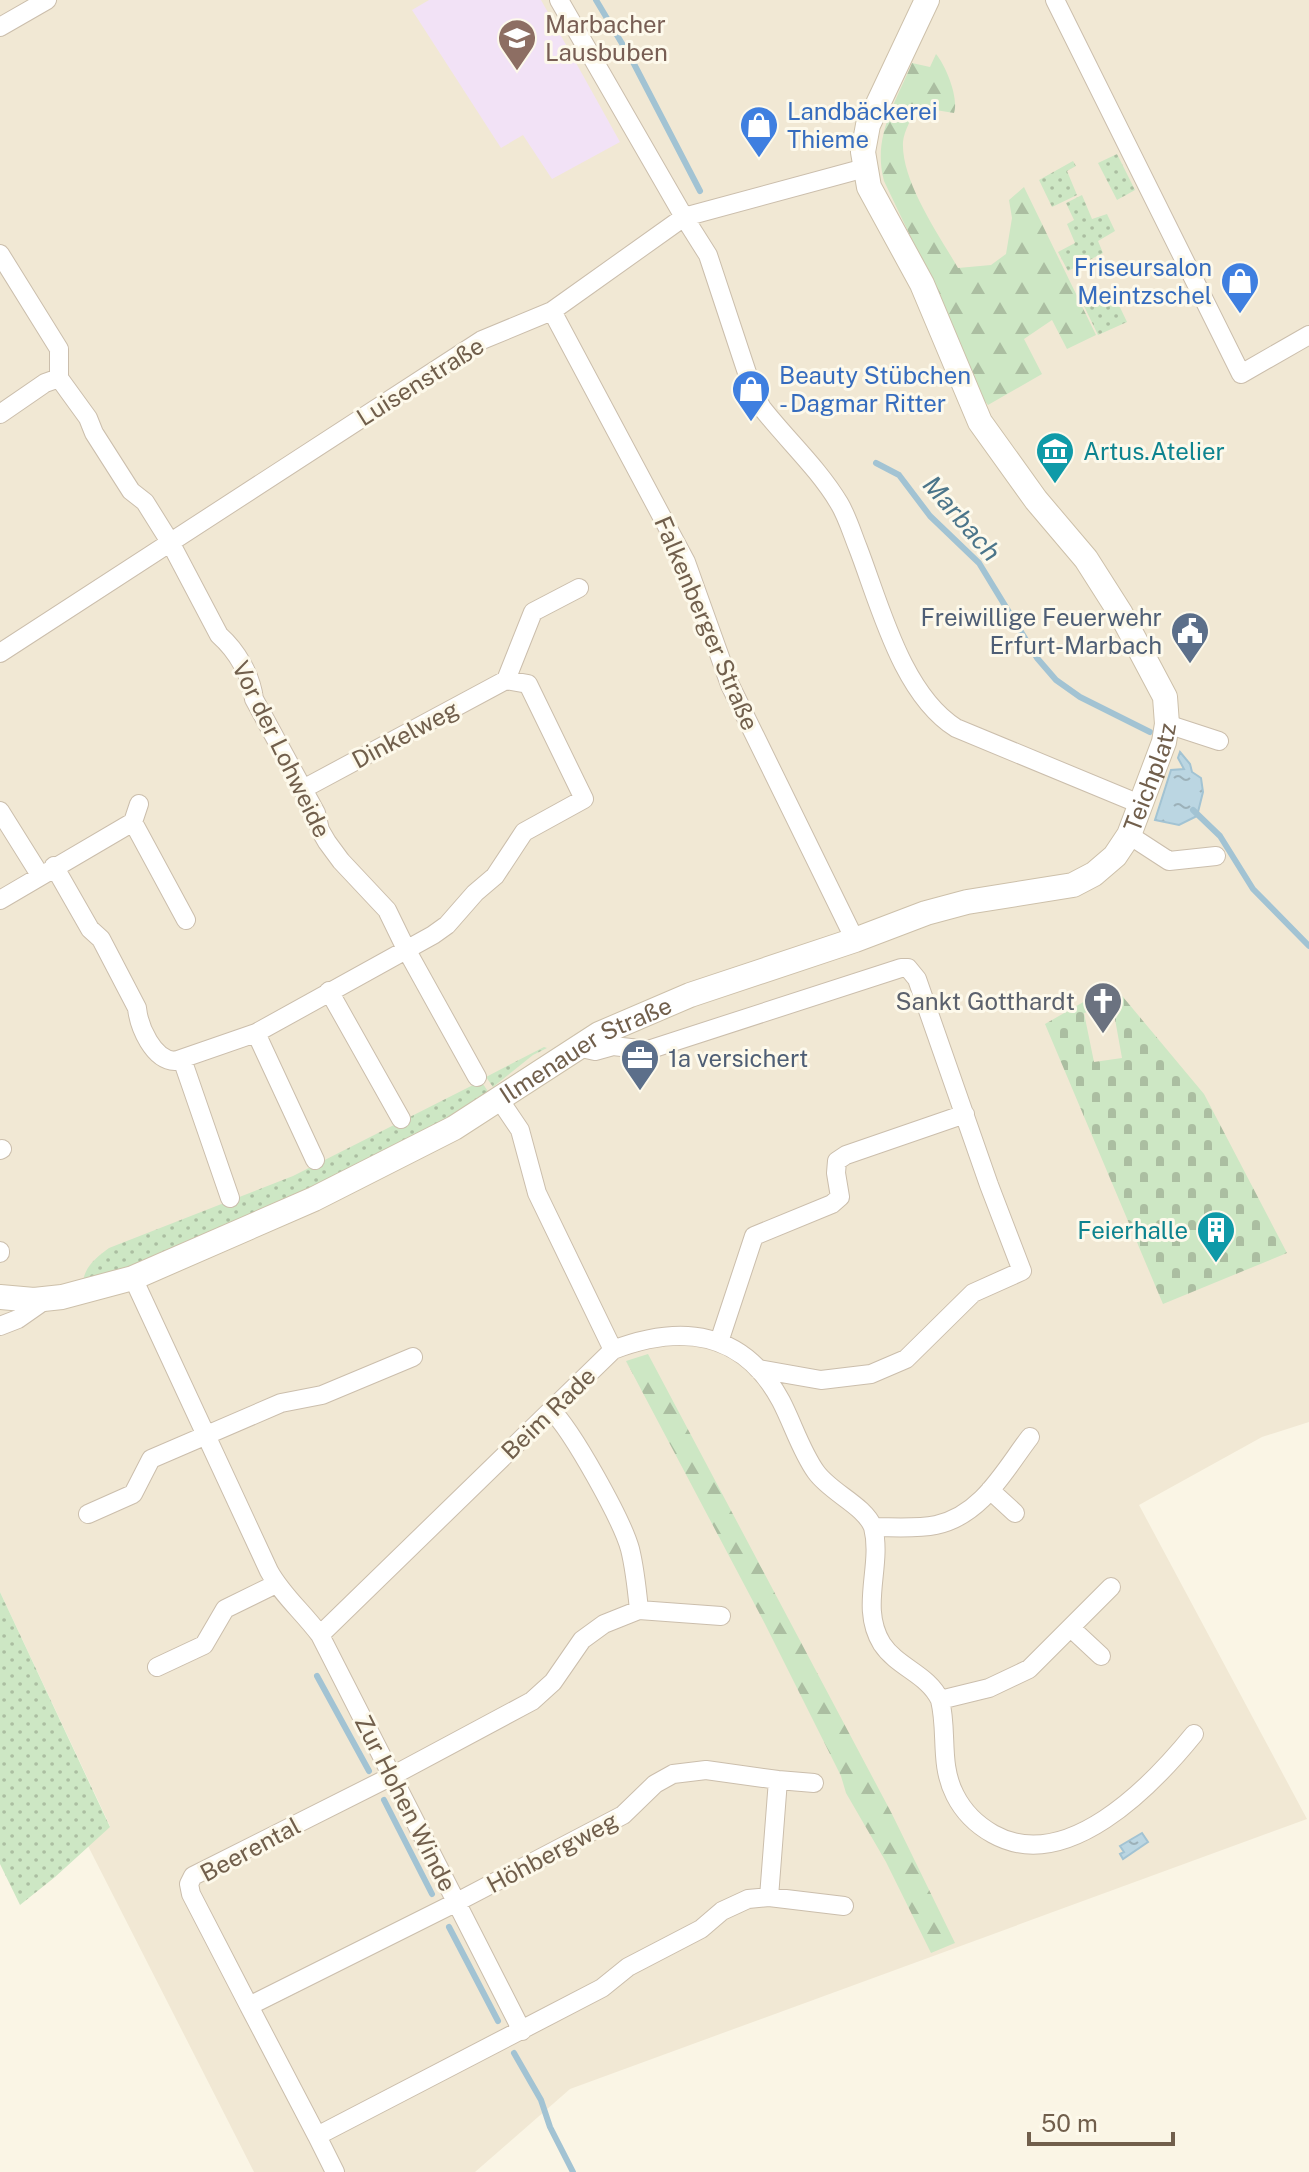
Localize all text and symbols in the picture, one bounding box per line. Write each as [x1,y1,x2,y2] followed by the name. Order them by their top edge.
[545,10,668,66] place label: Marbacher Lausbuben
[496,17,538,72] school or university icon: Marbacher Lausbuben
[787,97,938,153] place label: Landbäckerei Thieme
[738,104,780,159] shop icon: Landbäckerei Thieme
[1074,253,1212,309] place label: Friseursalon Meintzschel
[1219,260,1261,315] shop icon: Friseursalon Meintzschel
[351,331,489,431] street label: Luisenstraße
[779,361,971,417] place label: Beauty Stübchen - Dagmar Ritter
[730,368,772,423] shop icon: Beauty Stübchen - Dagmar Ritter
[1034,430,1076,485] museum icon: Artus.Atelier
[1083,437,1225,465] place label: Artus.Atelier
[917,469,1007,567] water label: Marbach
[649,512,765,734] street label: Falkenberger Straße
[920,603,1162,659] place label: Freiwillige Feuerwehr Erfurt-Marbach
[1169,610,1211,665] public building icon: Freiwillige Feuerwehr Erfurt-Marbach
[227,656,337,842] street label: Vor der Lohweide
[347,694,463,774] street label: Dinkelweg
[1118,721,1181,836] street label: Teichplatz
[1082,980,1124,1035] church icon: Sankt Gotthardt
[896,987,1075,1015] place label: Sankt Gotthardt
[494,991,676,1109] street label: Ilmenauer Straße
[619,1037,661,1092] office icon: 1a versichert
[668,1044,808,1072] place label: 1a versichert
[1195,1209,1237,1264] building icon: Feierhalle
[1077,1216,1188,1244] place label: Feierhalle
[495,1361,601,1465] street label: Beim Rade
[350,1710,462,1896] street label: Zur Hohen Winde
[482,1806,622,1898] street label: Höhbergweg
[195,1811,305,1887] street label: Beerental
[1029,2096,1173,2146] scale bar
[1041,2109,1098,2137] text: 50 m

